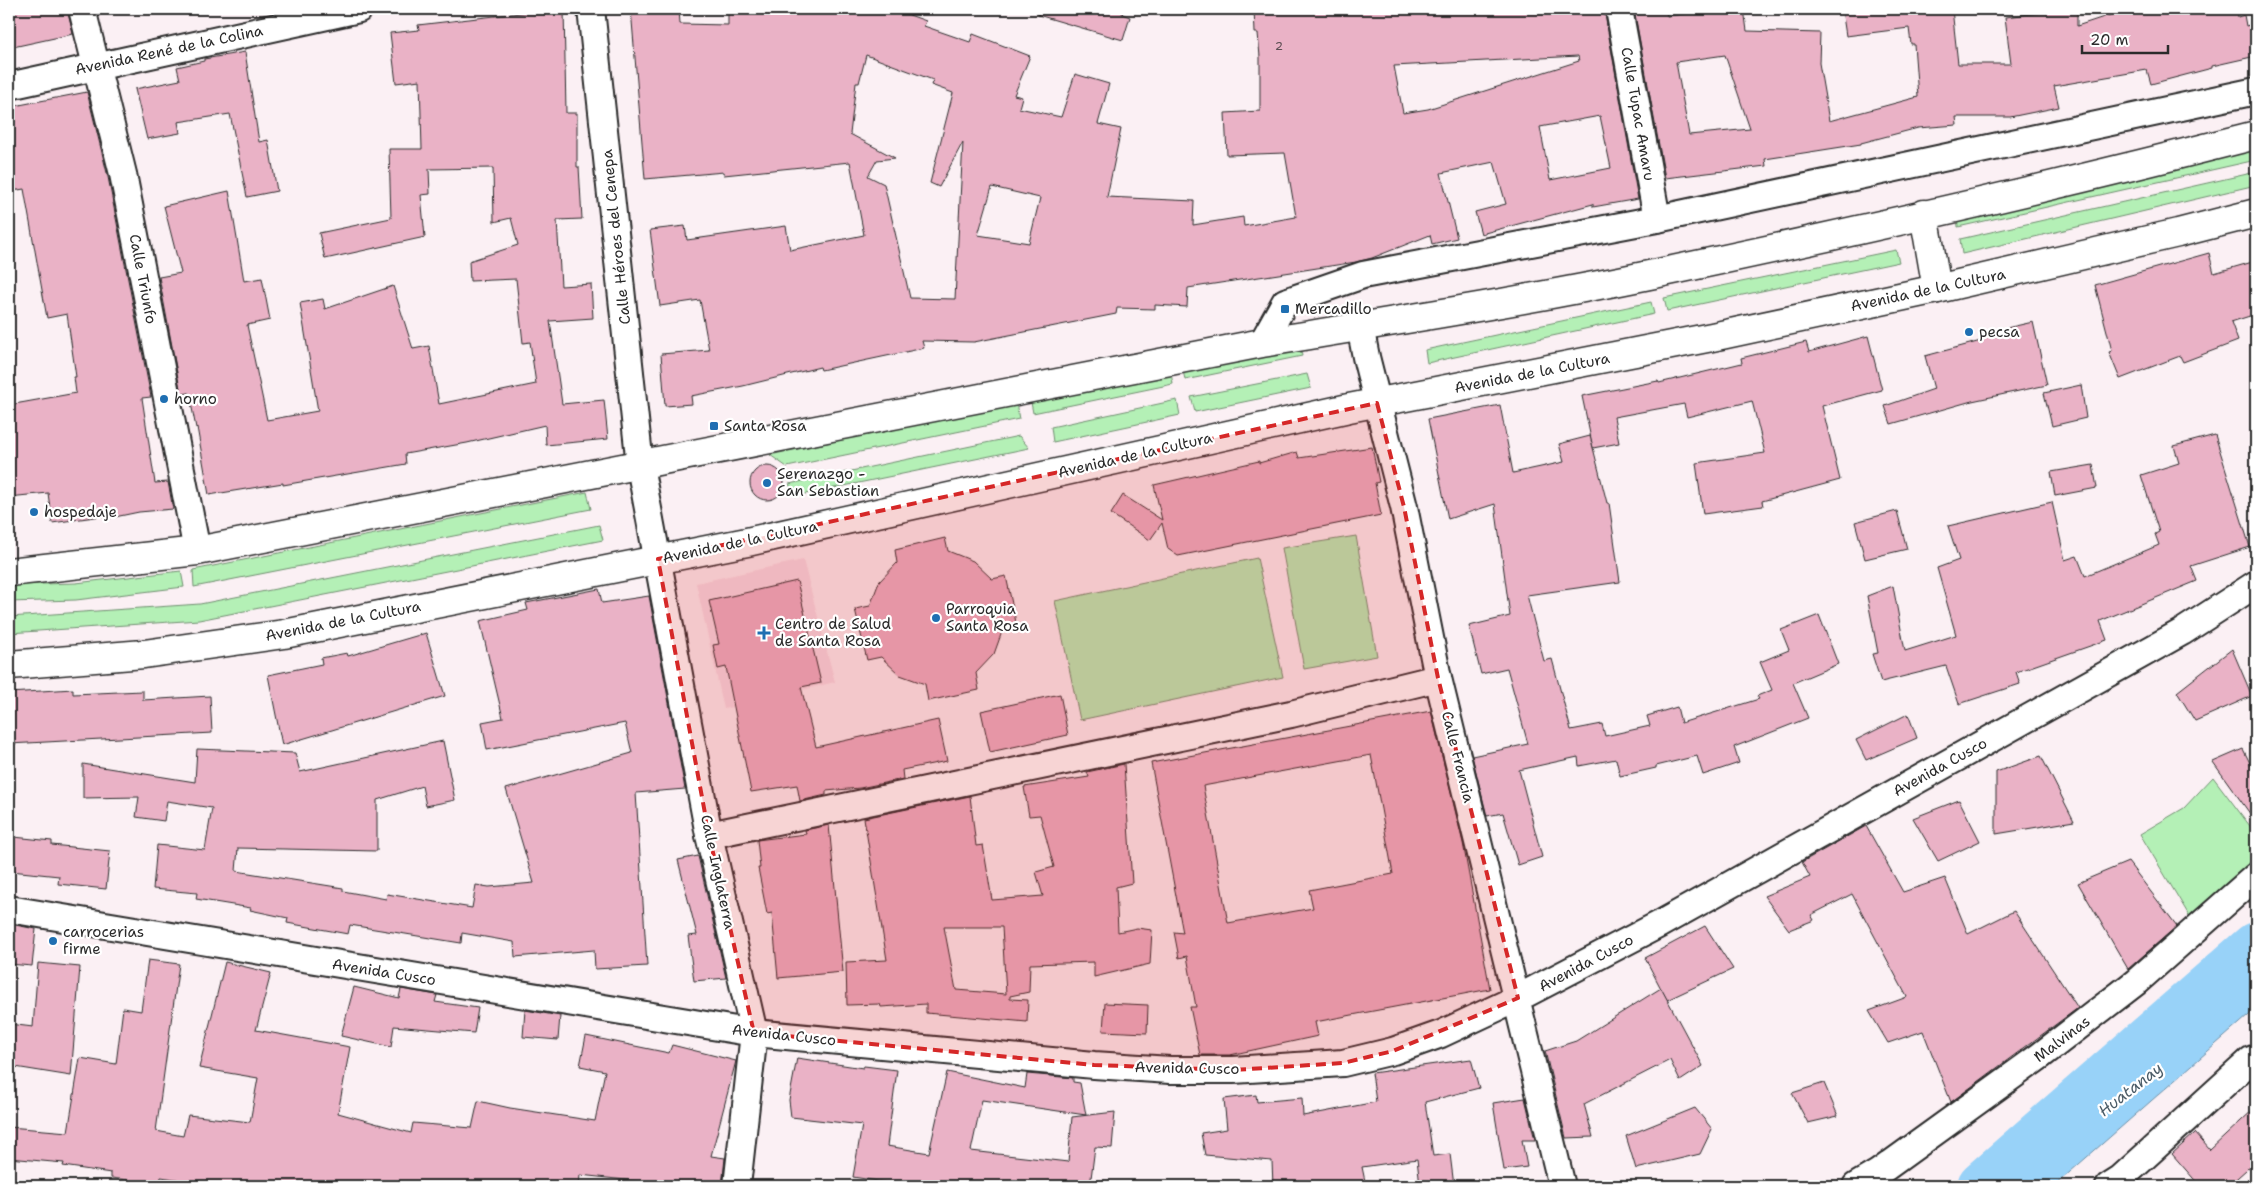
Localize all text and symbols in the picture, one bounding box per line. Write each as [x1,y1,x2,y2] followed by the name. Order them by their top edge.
[73,20,265,80] street label: Avenida René de la Colina
[2082,22,2169,54] scale bar
[2090,30,2129,50] text: 20 m
[1275,38,1283,54] house number: 2
[1616,46,1660,182] street label: Calle Tupac Amaru
[597,148,635,326] street label: Calle Héroes del Cenepa
[124,232,162,326] street label: Calle Triunfo
[1849,264,2008,316] street label: Avenida de la Cultura
[1295,299,1372,319] place label: Mercadillo
[1279,303,1291,315] marker: Mercadillo
[1979,322,2020,342] place label: pecsa
[1963,326,1975,338] marker: pecsa
[1453,348,1612,398] street label: Avenida de la Cultura
[174,389,217,409] place label: horno
[158,393,170,405] marker: horno
[724,416,807,436] place label: Santa Rosa
[708,420,720,432] marker: Santa Rosa
[1056,427,1215,483] street label: Avenida de la Cultura
[777,464,879,501] place label: Serenazgo - San Sebastian
[761,477,773,489] marker: Serenazgo - San Sebastian
[44,502,117,522] place label: hospedaje
[28,506,40,518] marker: hospedaje
[661,516,820,568] street label: Avenida de la Cultura
[264,596,423,646] street label: Avenida de la Cultura
[946,599,1029,636] place label: Parroquia Santa Rosa
[930,612,942,624] marker: Parroquia Santa Rosa
[775,614,891,651] place label: Centro de Salud de Santa Rosa
[757,626,771,640] marker: Centro de Salud de Santa Rosa
[1437,709,1479,805] street label: Calle Francia
[1889,733,1991,801] street label: Avenida Cusco
[696,813,740,932] street label: Calle Inglaterra
[63,922,144,959] place label: carrocerias firme
[1535,930,1637,996] street label: Avenida Cusco
[47,935,59,947] marker: carrocerias firme
[331,954,437,990] street label: Avenida Cusco
[2030,1011,2094,1067] street label: Malvinas
[731,1020,837,1050] street label: Avenida Cusco
[1135,1057,1239,1079] street label: Avenida Cusco
[2094,1058,2167,1121] water label: Huatanay

